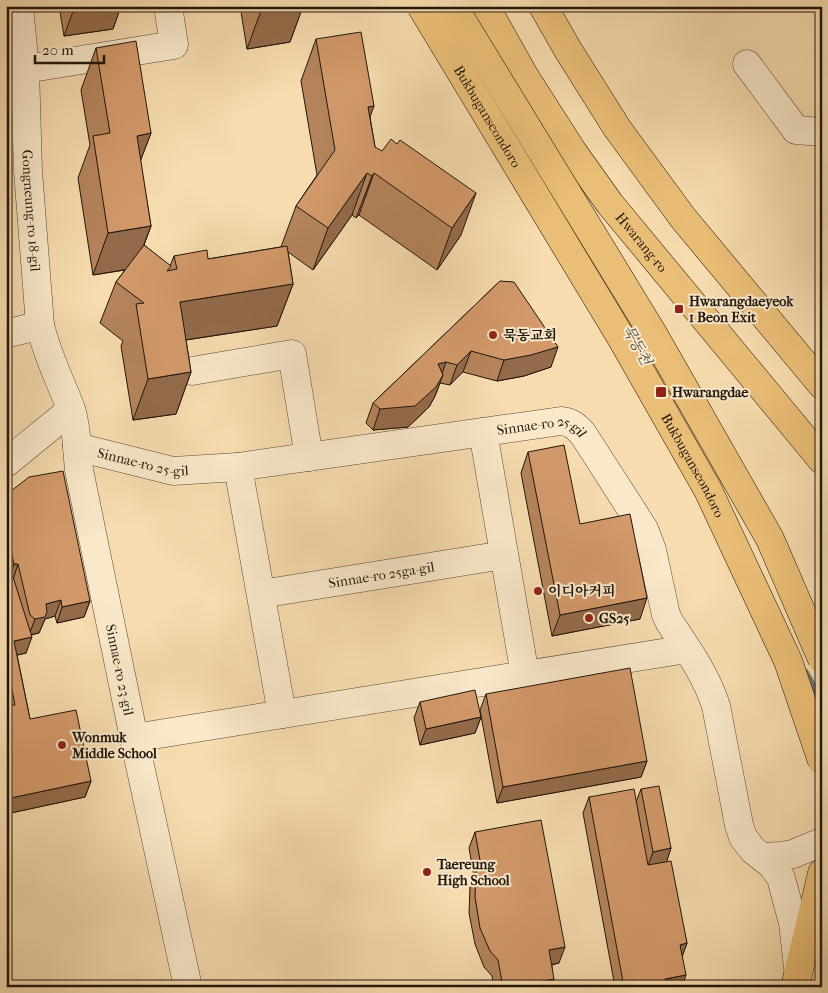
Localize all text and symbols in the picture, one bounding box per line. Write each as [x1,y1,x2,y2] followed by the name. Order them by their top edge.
[35,32,104,64] scale bar
[42,41,74,59] text: 20 m
[450,62,525,171] street label: Bukbuganseondoro
[19,149,44,272] street label: Gongneung-ro 18-gil
[612,209,671,275] street label: Hwarang-ro
[689,293,794,326] place label: Hwarangdaeyeok 1 Beon Exit
[673,303,685,315] marker: Hwarangdaeyeok 1 Beon Exit
[619,322,656,370] water label: 묵동천
[503,327,557,344] place label: 묵동교회
[487,329,499,341] marker: 묵동교회
[672,384,749,401] place label: Hwarangdae
[654,385,668,399] marker: Hwarangdae
[658,410,728,520] street label: Bukbuganseondoro
[496,412,591,440] street label: Sinnae-ro 25-gil
[96,444,189,480] street label: Sinnae-ro 25-gil
[327,558,436,592] street label: Sinnae-ro 25ga-gil
[548,583,616,600] place label: 이디아커피
[532,585,544,597] marker: 이디아커피
[599,610,629,627] place label: GS25
[583,612,595,624] marker: GS25
[102,623,138,717] street label: Sinnae-ro 23-gil
[71,729,157,762] place label: Wonmuk Middle School
[56,739,68,751] marker: Wonmuk Middle School
[436,856,510,889] place label: Taereung High School
[421,866,433,878] marker: Taereung High School

